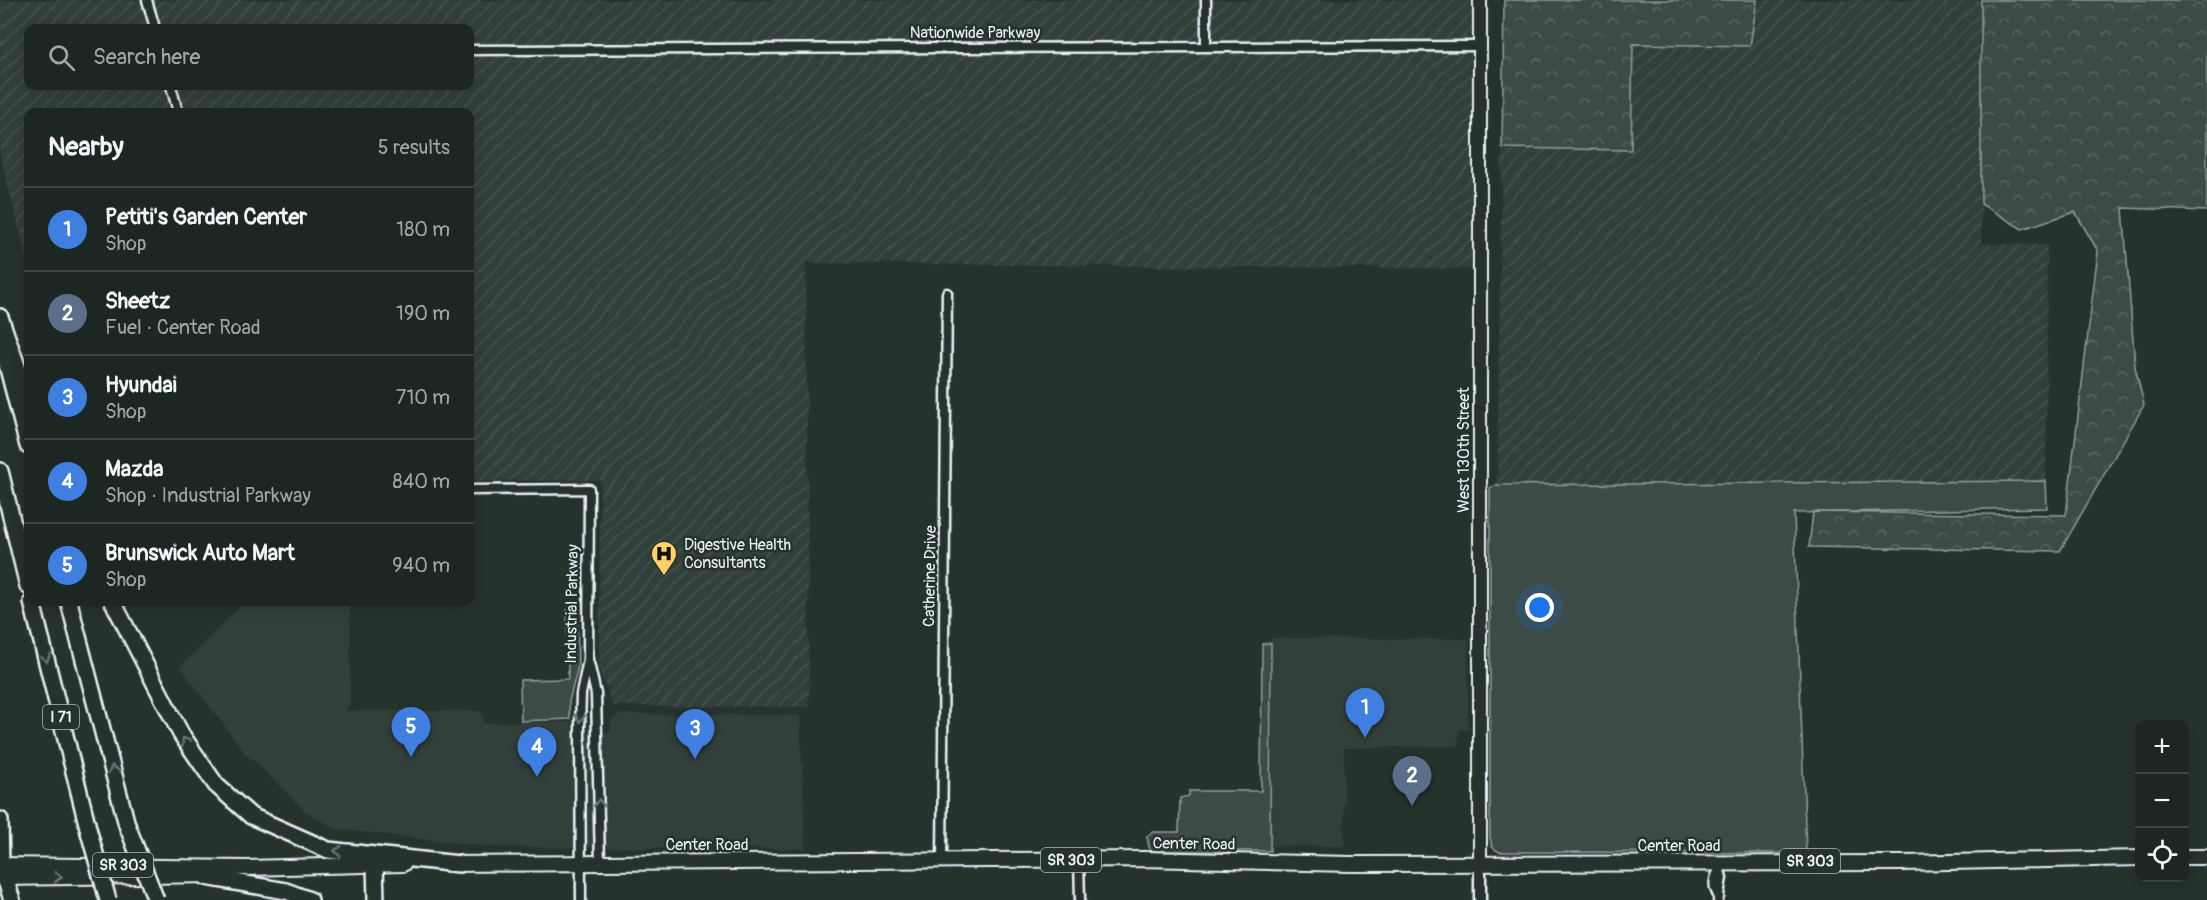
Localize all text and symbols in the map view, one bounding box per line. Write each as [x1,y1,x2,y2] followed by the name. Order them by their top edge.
[910,23,1040,43] street label: Nationwide Parkway
[24,24,474,90] search box
[45,41,78,74] icon: search
[93,43,200,71] text: Search here
[48,131,124,163] text: Nearby
[378,135,450,160] text: 5 results
[105,203,307,231] text: Petiti's Garden Center
[64,217,71,242] text: 1
[396,217,450,242] text: 180 m
[105,231,146,256] text: Shop
[105,287,170,315] text: Sheetz
[62,301,73,326] text: 2
[396,301,450,326] text: 190 m
[105,315,261,340] text: Fuel · Center Road
[105,371,177,399] text: Hyundai
[62,385,73,410] text: 3
[396,385,450,410] text: 710 m
[1454,387,1474,513] street label: West 130th Street
[105,399,146,424] text: Shop
[105,455,164,483] text: Mazda
[62,469,73,494] text: 4
[393,469,450,494] text: 840 m
[105,483,311,508] text: Shop · Industrial Parkway
[919,525,941,627] street label: Catherine Drive
[684,535,791,573] place label: Digestive Health Consultants
[105,539,295,567] text: Brunswick Auto Mart
[649,539,679,577] hospital icon: Digestive Health Consultants
[561,544,583,664] street label: Industrial Parkway
[62,553,73,578] text: 5
[392,553,450,578] text: 940 m
[105,567,146,592] text: Shop
[1525,593,1554,622] your location
[39,653,52,663] one-way arrow
[1346,688,1384,738] pin: 1
[43,705,79,729] road number: I 71
[392,708,430,757] pin: 5
[676,710,714,759] pin: 3
[574,713,587,722] one-way arrow
[2135,720,2189,882] map controls
[2135,720,2189,774] button: +
[518,728,556,777] pin: 4
[182,736,193,747] one-way arrow
[1392,756,1432,806] pin: 2
[107,764,120,774] one-way arrow
[2135,774,2189,828] button: −
[593,799,605,808] one-way arrow
[2135,828,2189,882] button: locate
[1152,833,1236,855] street label: Center Road
[666,835,749,855] street label: Center Road
[1638,836,1721,856] street label: Center Road
[334,845,343,858] one-way arrow
[1041,848,1101,872] road number: SR 303
[1780,849,1840,873] road number: SR 303
[93,853,153,877] road number: SR 303
[54,871,63,883] one-way arrow

